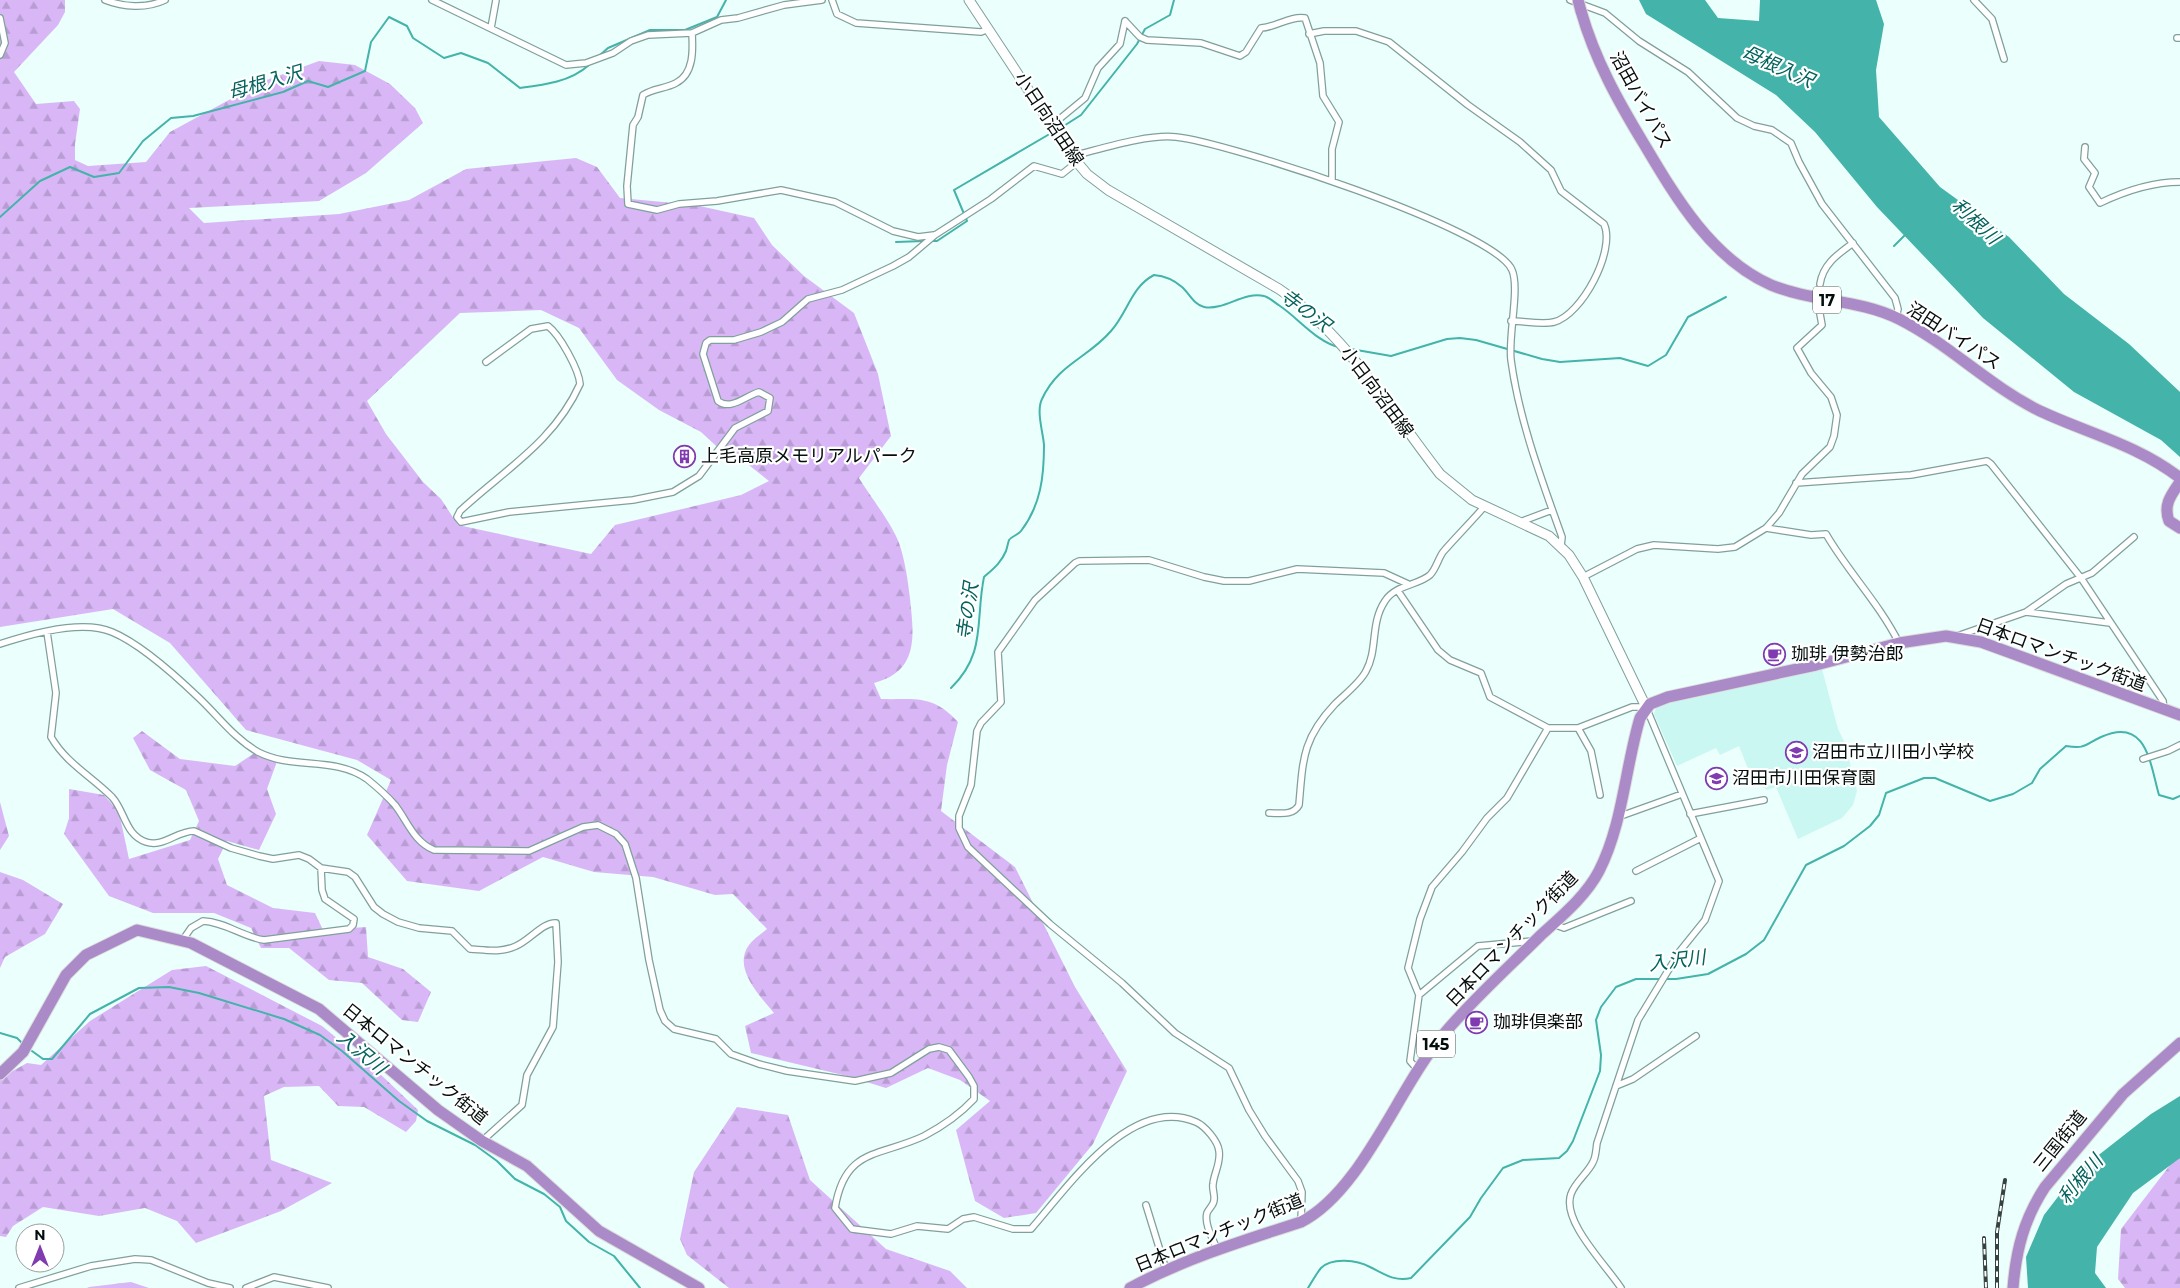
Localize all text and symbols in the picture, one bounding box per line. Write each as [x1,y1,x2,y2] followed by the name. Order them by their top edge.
[1738,40,1820,94] water label: 母根入沢
[1605,48,1677,152] street label: 沼田バイパス
[225,60,308,104] water label: 母根入沢
[1010,68,1088,170] street label: 小日向沼田線
[1947,194,2006,251] water label: 利根川
[1276,284,1338,339] water label: 寺の沢
[1813,286,1841,314] road number: 17
[1903,297,2005,375] street label: 沼田バイパス
[1336,342,1418,442] street label: 小日向沼田線
[673,444,697,468] building icon: 上毛高原メモリアルパーク
[701,445,917,467] place label: 上毛高原メモリアルパーク
[952,578,983,641] water label: 寺の沢
[1973,614,2149,696] street label: 日本ロマンチック街道
[1763,642,1787,666] cafe icon: 珈琲 伊勢治郎
[1791,643,1904,665] place label: 珈琲 伊勢治郎
[1784,740,1808,764] school or university icon: 沼田市立川田小学校
[1812,741,1974,763] place label: 沼田市立川田小学校
[1704,766,1728,790] school or university icon: 沼田市川田保育園
[1732,767,1876,789] place label: 沼田市川田保育園
[1442,867,1582,1011] street label: 日本ロマンチック街道
[1647,945,1709,975] water label: 入沢川
[338,999,492,1129] street label: 日本ロマンチック街道
[1465,1010,1489,1034] cafe icon: 珈琲倶楽部
[1493,1011,1583,1033] place label: 珈琲倶楽部
[332,1025,392,1081] water label: 入沢川
[1417,1030,1455,1058] road number: 145
[2029,1106,2091,1176] street label: 三国街道
[2053,1149,2109,1209] water label: 利根川
[1131,1189,1307,1277] street label: 日本ロマンチック街道
[15,1223,65,1273] north arrow
[34,1226,46,1244] text: N

